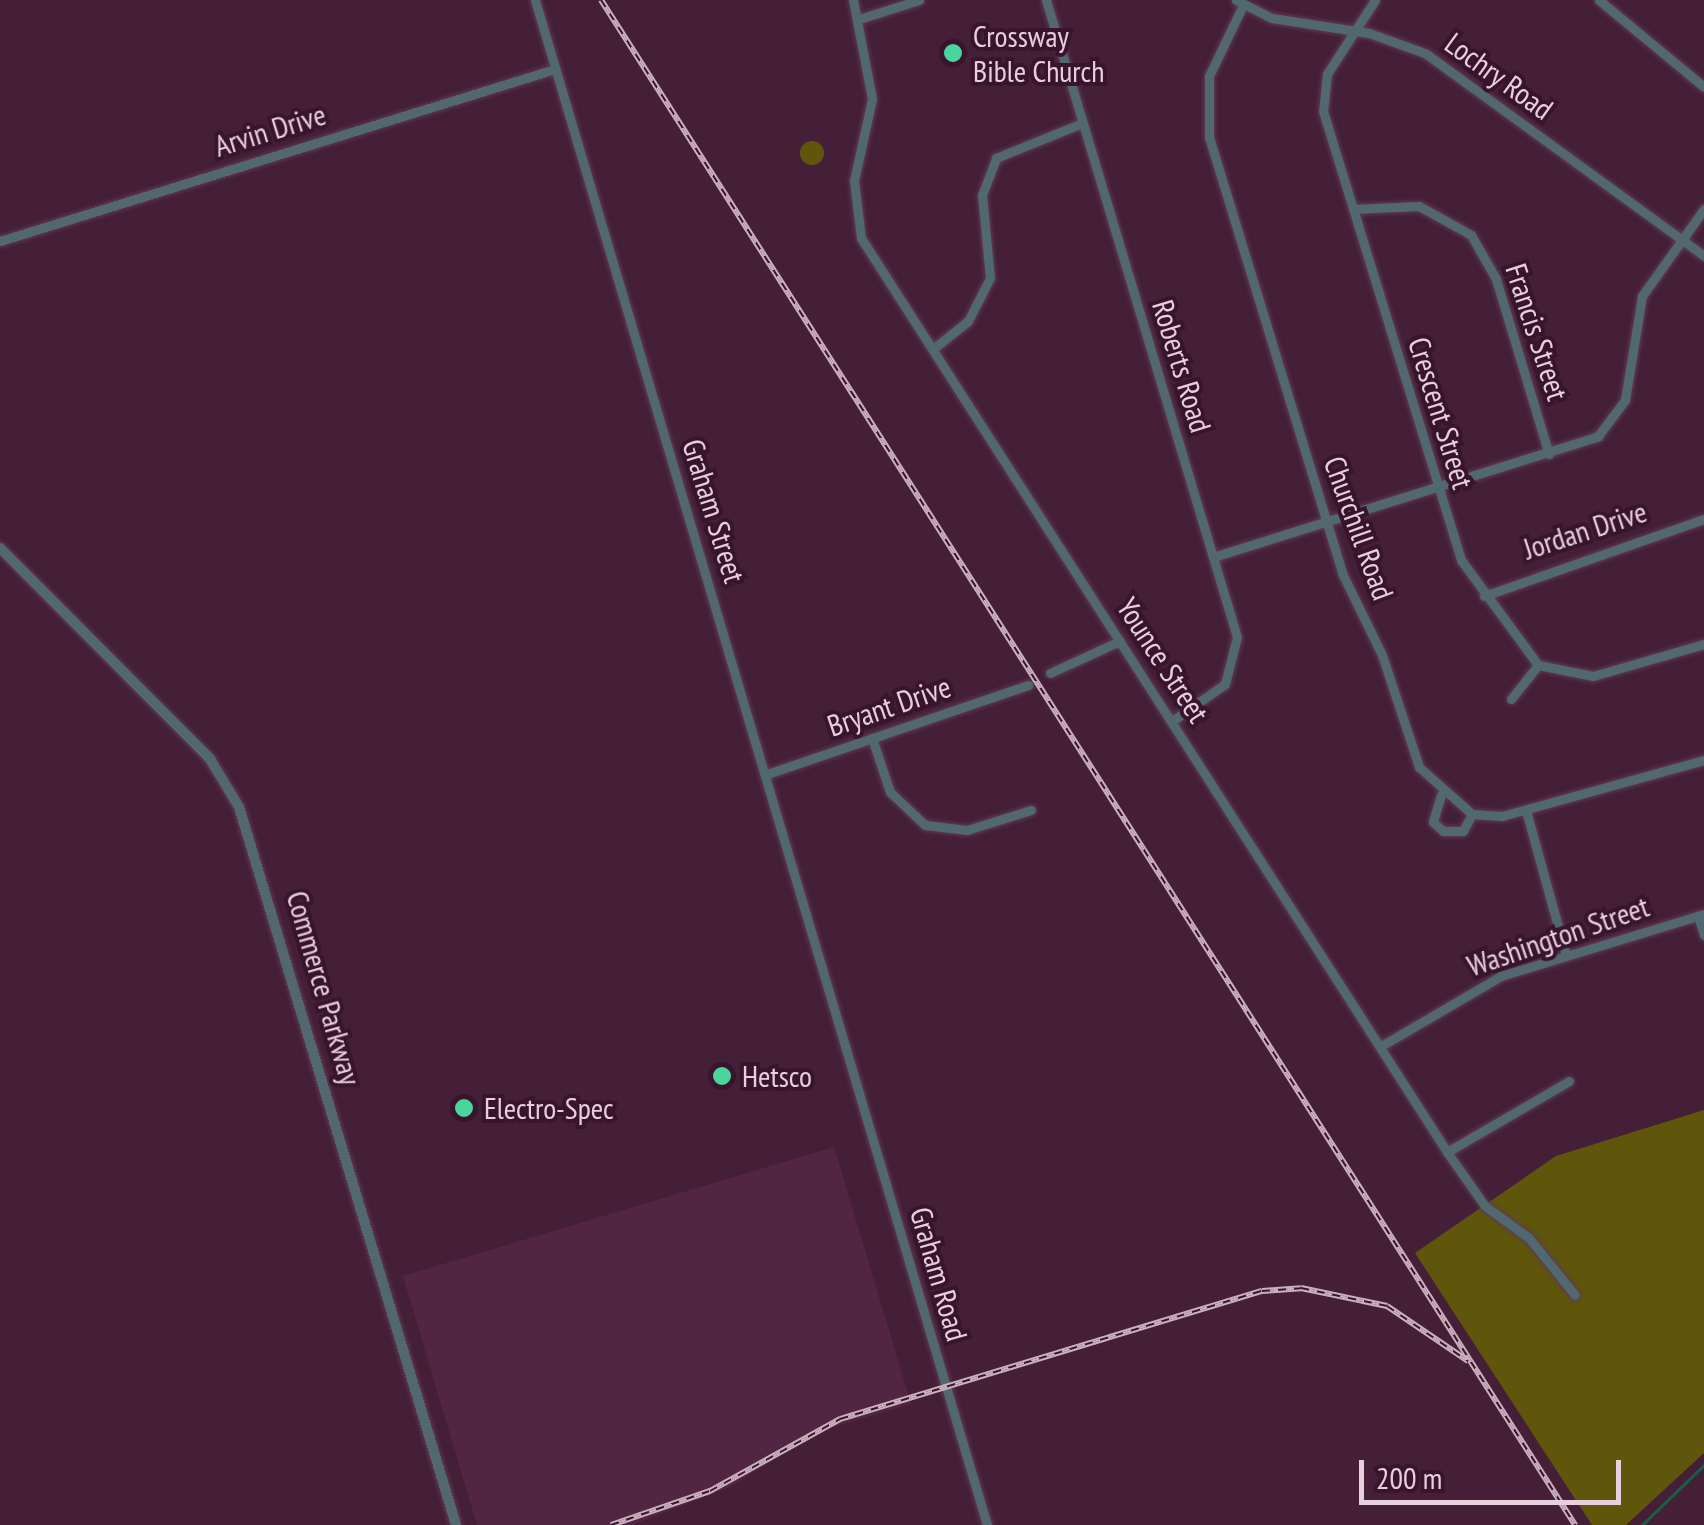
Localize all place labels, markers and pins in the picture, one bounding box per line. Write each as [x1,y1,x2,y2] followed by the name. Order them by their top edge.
[973,18,1104,88] place label: Crossway Bible Church
[942,42,964,64] marker: Crossway Bible Church
[742,1058,812,1094] place label: Hetsco
[711,1065,733,1087] marker: Hetsco
[484,1090,614,1126] place label: Electro-Spec
[453,1097,475,1119] marker: Electro-Spec

